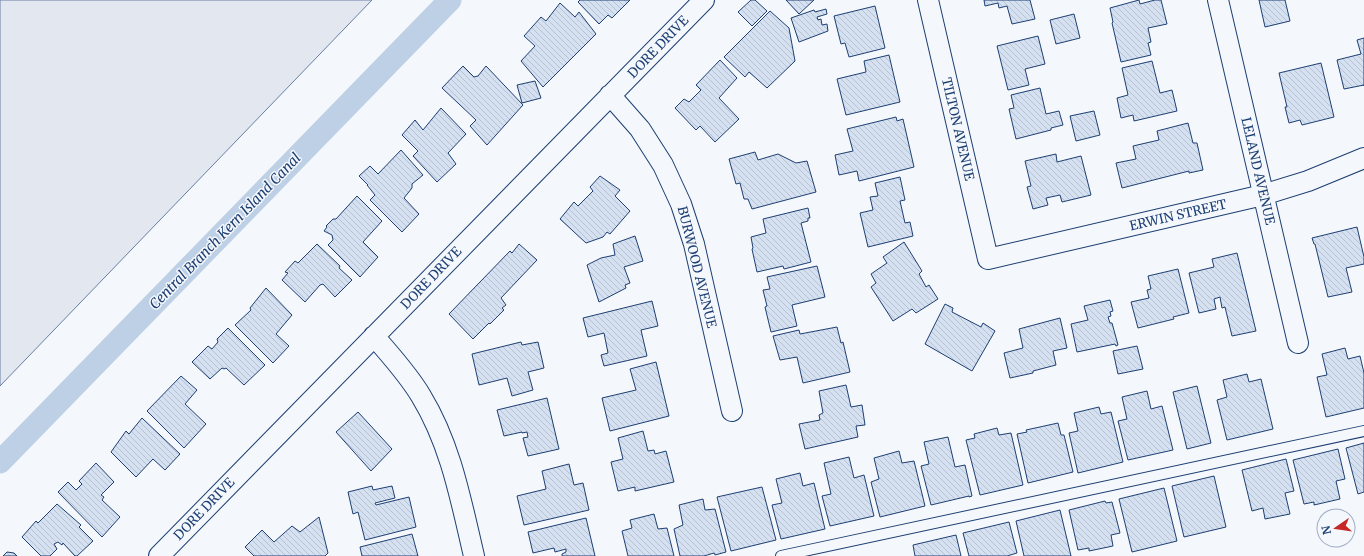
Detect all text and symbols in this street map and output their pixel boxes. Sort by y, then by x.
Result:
street label: DORE DRIVE [624,12,693,82]
street label: TILTON AVENUE [938,76,978,183]
street label: LELAND AVENUE [1237,115,1279,227]
water label: Central Branch Kern Island Canal [145,149,305,313]
street label: ERWIN STREET [1128,196,1228,234]
street label: BURWOOD AVENUE [674,204,721,330]
street label: DORE DRIVE [397,243,466,313]
street label: DORE DRIVE [170,474,239,544]
north arrow [1316,508,1356,548]
text: N [1318,524,1334,536]

